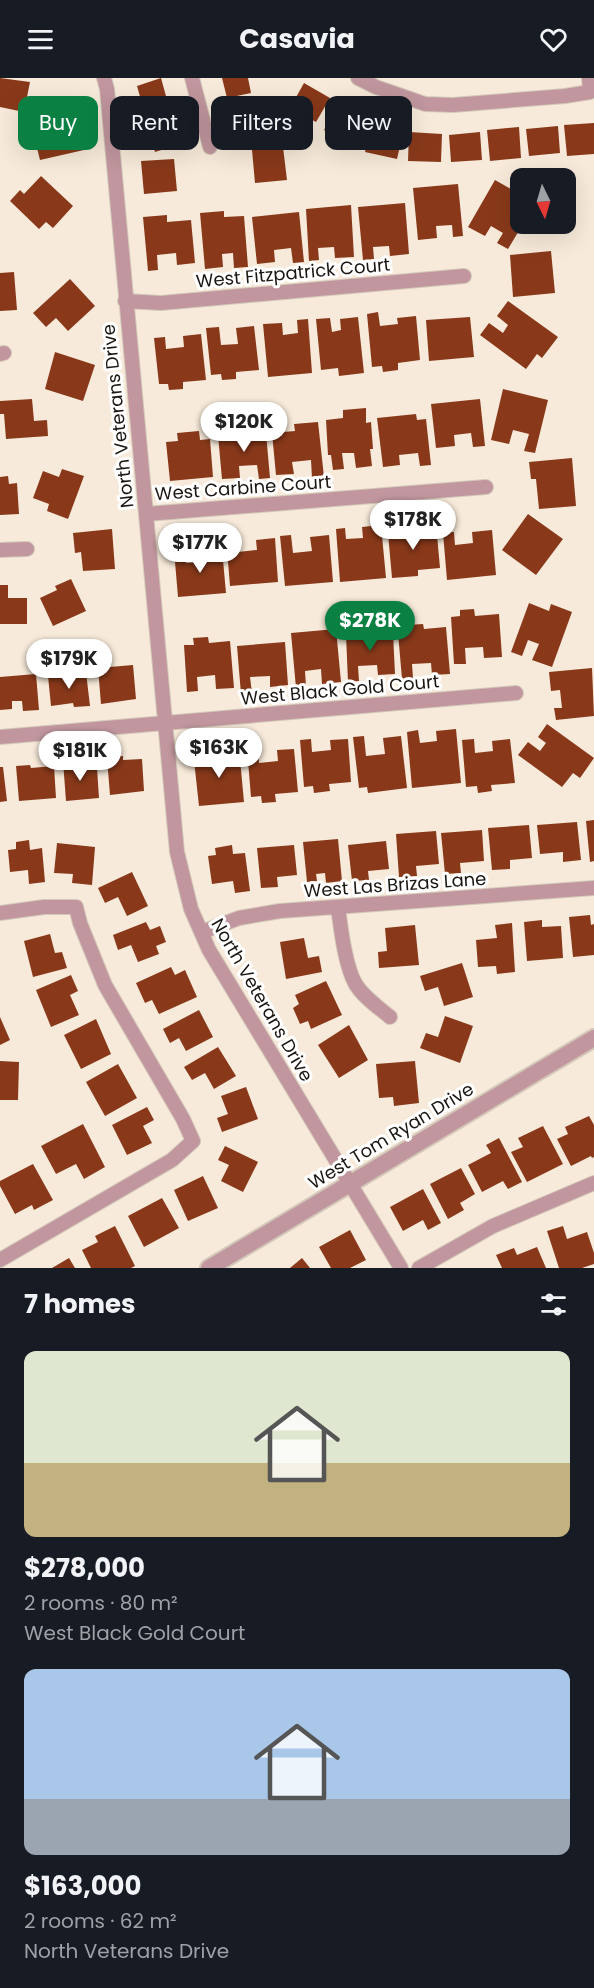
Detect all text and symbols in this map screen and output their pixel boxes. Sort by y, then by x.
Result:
text: Casavia [239,20,355,57]
icon: menu [24,23,57,56]
icon: heart [537,23,570,56]
chip: Buy [18,96,98,150]
chip: Rent [110,96,199,150]
chip: Filters [211,96,313,150]
chip: New [325,96,412,150]
north arrow [510,168,576,234]
map controls [510,168,576,234]
street label: West Fitzpatrick Court [195,252,391,293]
street label: North Veterans Drive [95,323,140,509]
pin: $120K [202,402,286,453]
text: $120K [214,407,274,435]
street label: West Carbine Court [154,469,332,506]
pin: $178K [371,500,455,551]
text: $178K [384,505,442,533]
pin: $177K [158,523,242,574]
text: $177K [172,528,228,556]
pin: $278K [328,601,412,652]
text: $278K [339,606,401,634]
pin: $179K [27,639,111,690]
text: $179K [40,644,98,672]
street label: West Black Gold Court [240,668,440,711]
pin: $163K [177,728,261,779]
pin: $181K [38,731,122,782]
text: $163K [189,733,249,761]
text: $181K [52,736,108,764]
street label: West Las Brizas Lane [303,866,487,903]
street label: North Veterans Drive [205,914,319,1086]
street label: West Tom Ryan Drive [303,1076,478,1195]
text: 7 homes [24,1286,136,1322]
icon: filters [537,1288,570,1321]
icon: home [243,1390,351,1498]
text: $278,000 [24,1550,145,1586]
text: 2 rooms · 80 m² [24,1589,178,1617]
text: West Black Gold Court [24,1619,245,1647]
icon: home [243,1708,351,1816]
text: $163,000 [24,1868,142,1904]
text: 2 rooms · 62 m² [24,1907,177,1935]
text: North Veterans Drive [24,1937,229,1965]

